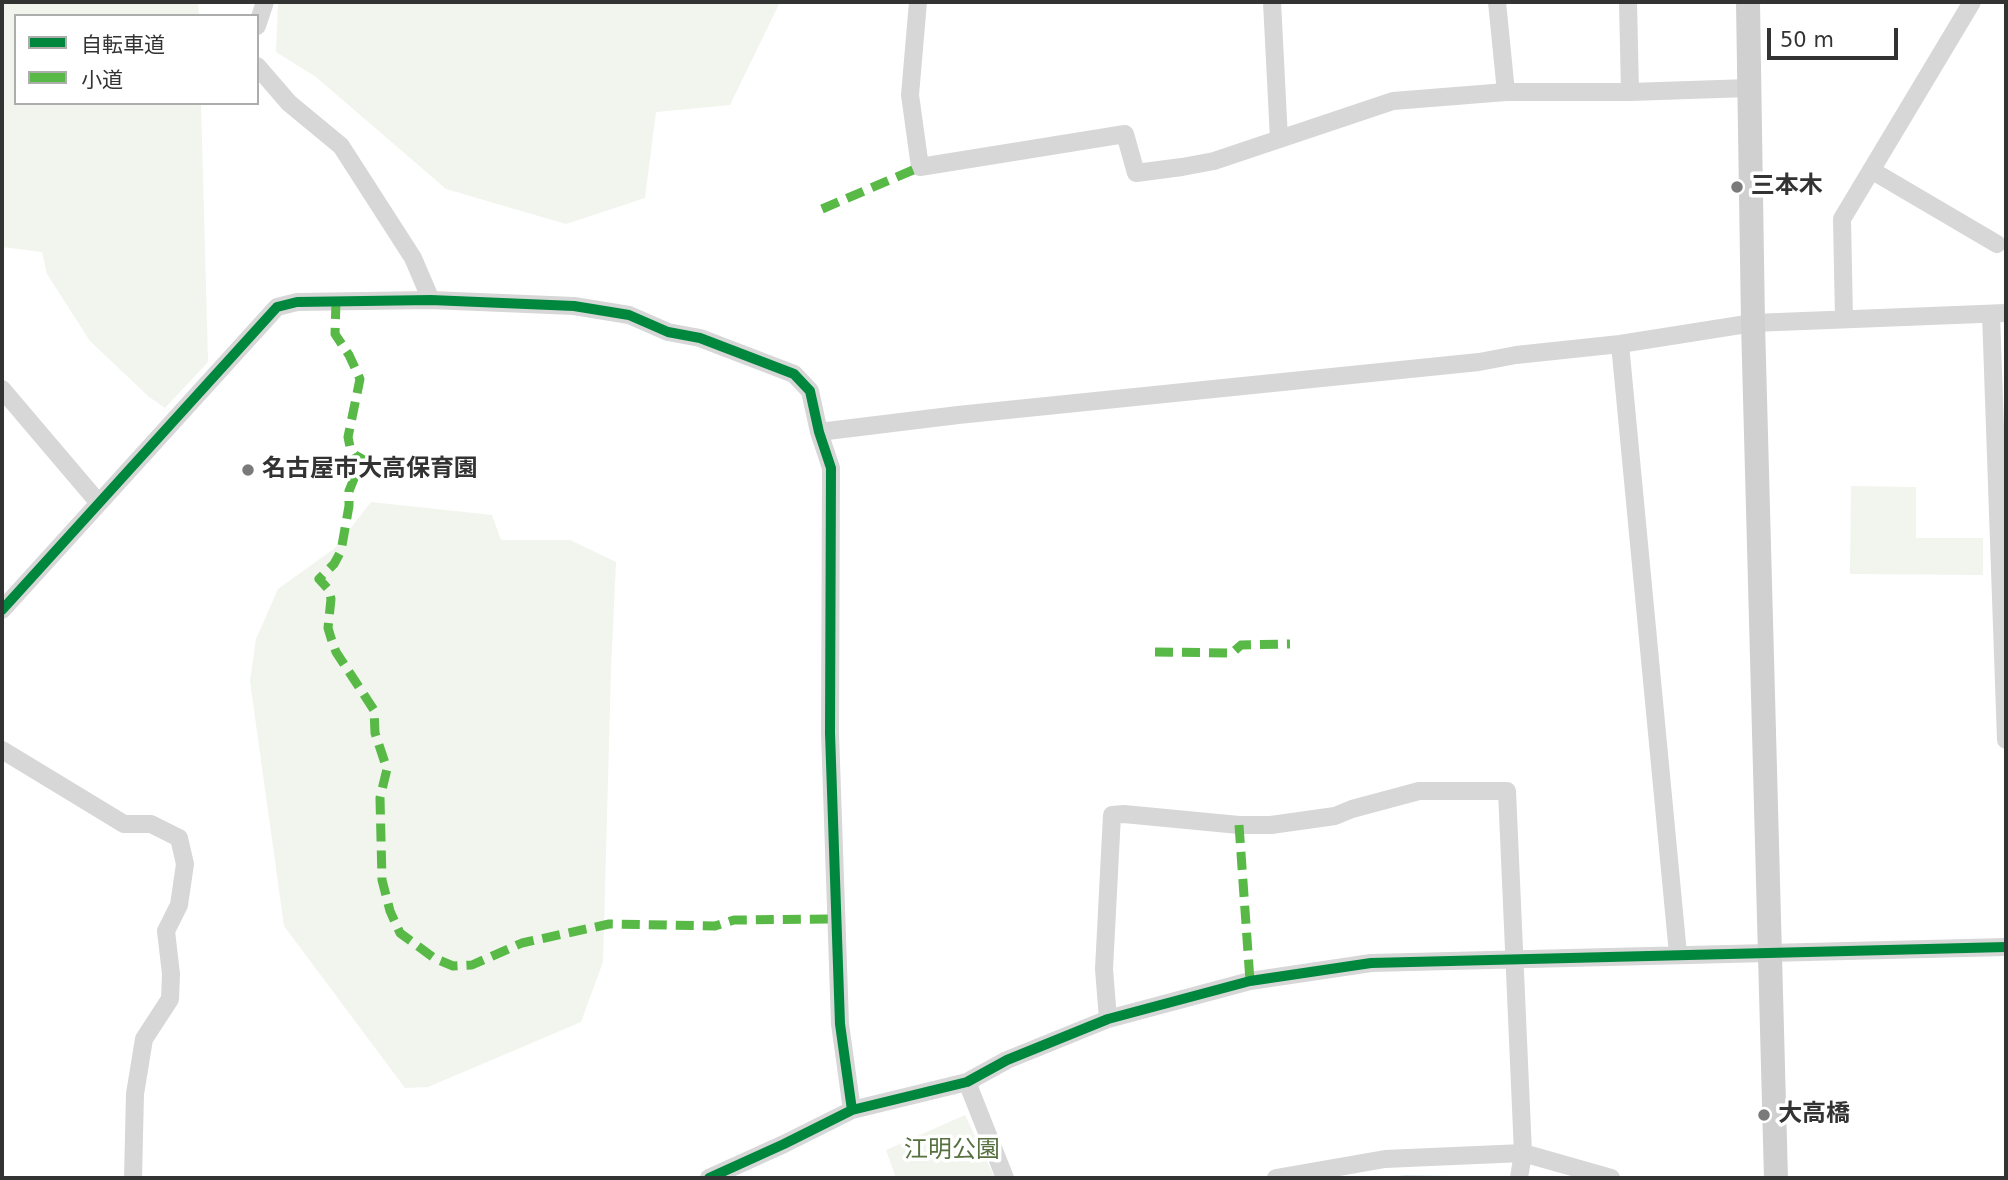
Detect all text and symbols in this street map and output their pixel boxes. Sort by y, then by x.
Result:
legend [14,14,259,105]
scale bar [1770,14,1901,58]
text: 50 m [1780,28,1834,52]
text: 自転車道 [81,33,165,57]
text: 小道 [81,68,123,92]
place label: 三本木 [1751,173,1823,201]
marker: 三本木 [1729,179,1745,195]
place label: 名古屋市大高保育園 [262,456,478,484]
marker: 名古屋市大高保育園 [240,462,256,478]
place label: 大高橋 [1778,1101,1850,1129]
marker: 大高橋 [1756,1107,1772,1123]
park label: 江明公園 [904,1137,1000,1165]

